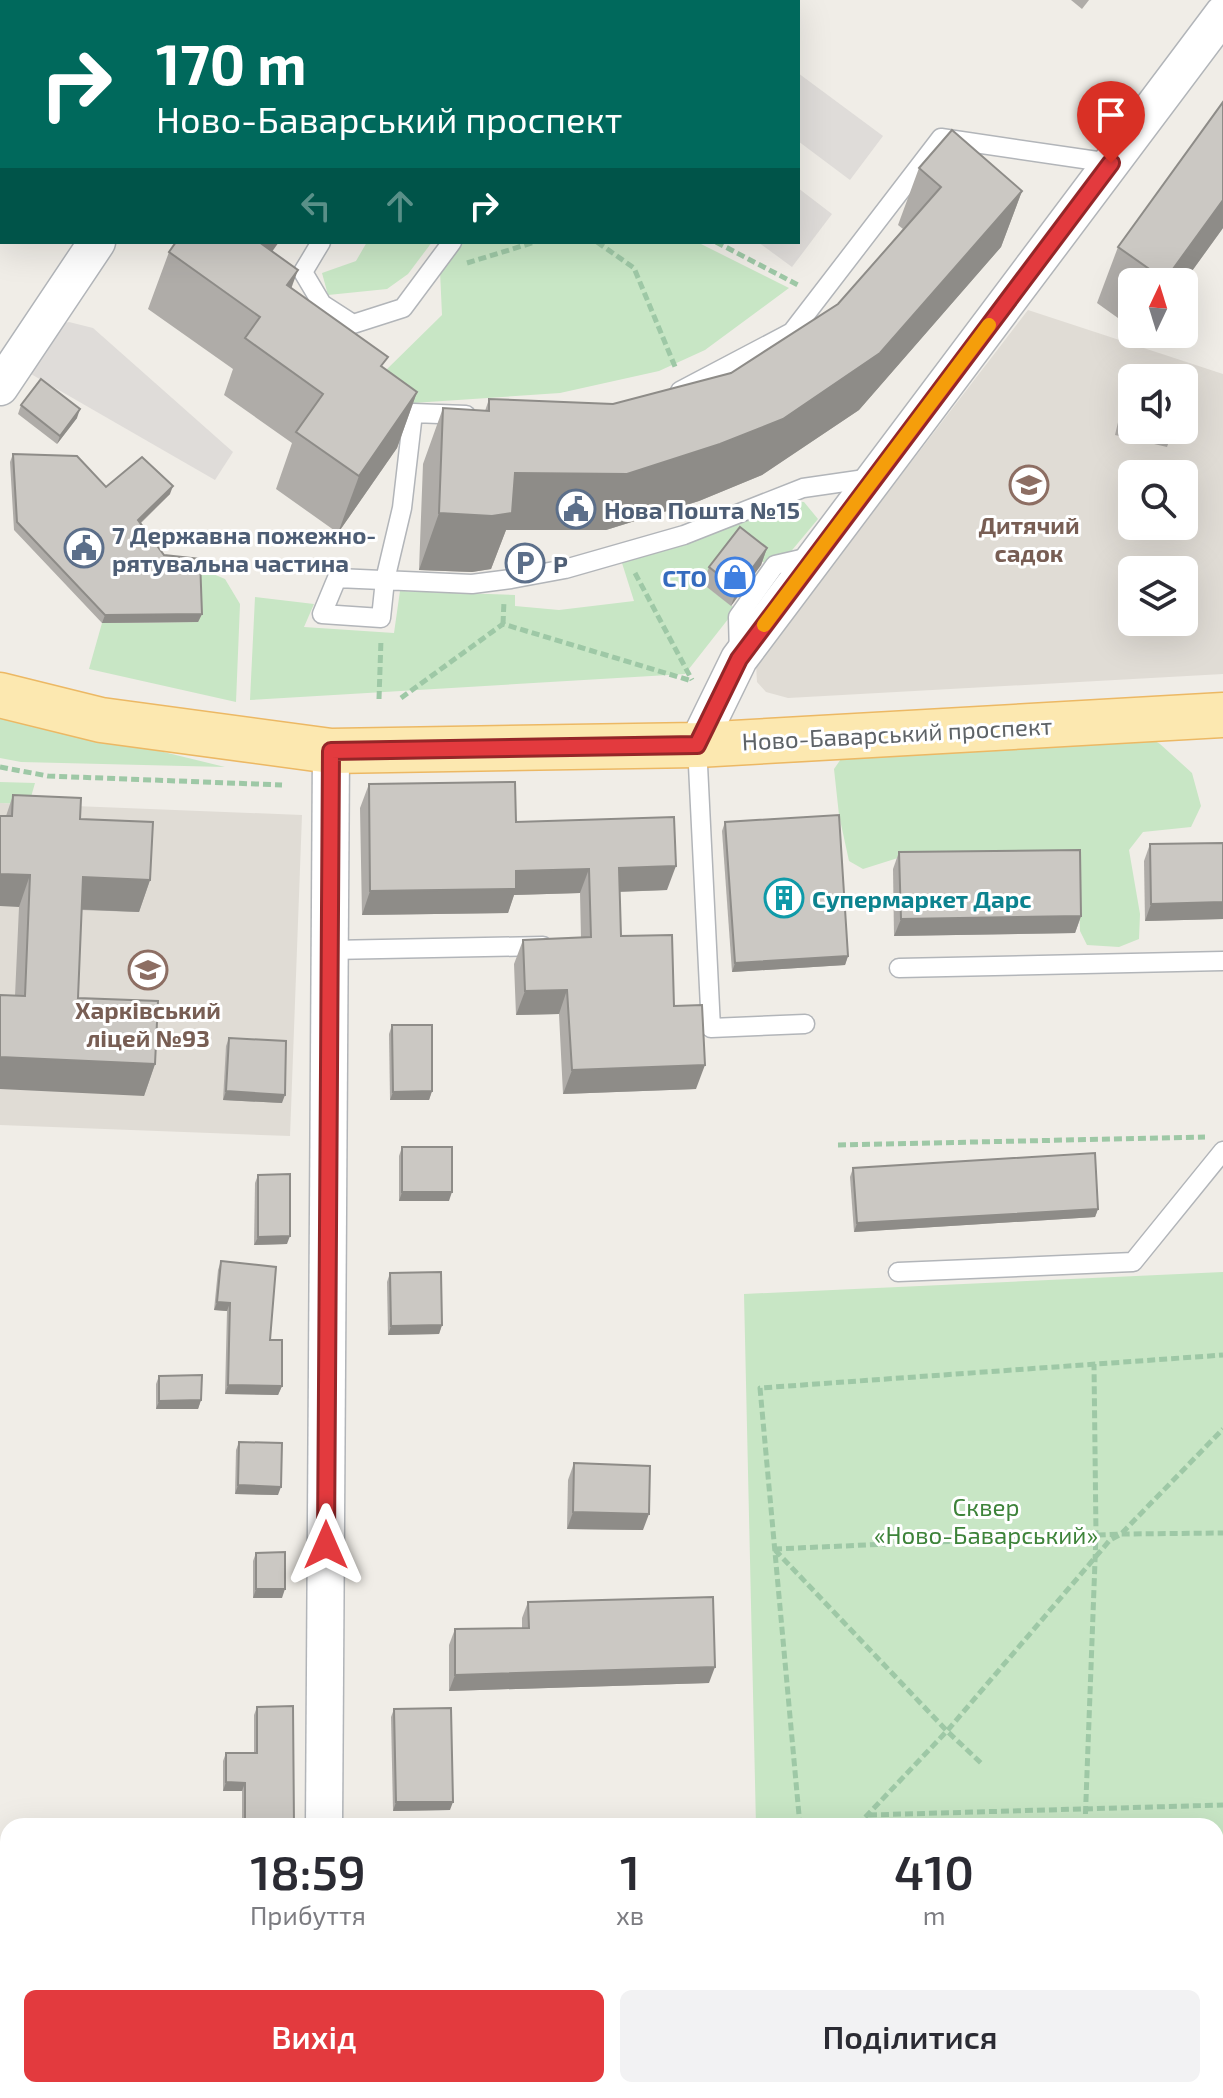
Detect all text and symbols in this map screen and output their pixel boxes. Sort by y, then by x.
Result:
text: 170 m [156,29,307,96]
icon: right [24,32,128,136]
pin [1077,81,1145,163]
icon: arrive [1089,93,1133,137]
text: Ново-Баварський проспект [156,97,622,140]
icon: left [294,184,338,228]
icon: ahead [378,184,422,228]
icon: right [462,184,506,228]
north arrow [1118,268,1198,348]
map controls [1118,268,1198,636]
button: sound [1118,364,1198,444]
button: search [1118,460,1198,540]
school or university icon: Дитячий садок [1008,464,1050,506]
public building icon: Нова Пошта №15 [555,488,597,530]
place label: Нова Пошта №15 [604,495,800,524]
place label: Дитячий садок [978,510,1080,567]
place label: 7 Державна пожежно- рятувальна частина [112,520,376,577]
public building icon: 7 Державна пожежно- рятувальна частина [63,527,105,569]
parking icon: Р [504,542,546,584]
place label: Р [553,549,568,578]
shop icon: СТО [714,556,756,598]
button: layers [1118,556,1198,636]
place label: СТО [662,563,707,592]
street label: Ново-Баварський проспект [741,710,1053,756]
building icon: Супермаркет Дарс [763,877,805,919]
place label: Супермаркет Дарс [812,884,1032,913]
school or university icon: Харківський ліцей №93 [127,949,169,991]
place label: Харківський ліцей №93 [75,995,221,1052]
park label: Сквер «Ново-Баварський» [874,1492,1098,1549]
position arrow [284,1503,368,1587]
text: 18:59 [250,1842,366,1900]
text: 1 [620,1842,640,1900]
text: 410 [894,1842,974,1900]
text: Прибуття [250,1899,366,1930]
text: хв [616,1899,644,1930]
text: m [923,1899,945,1930]
button: Вихід [24,1990,604,2082]
button: Поділитися [620,1990,1200,2082]

